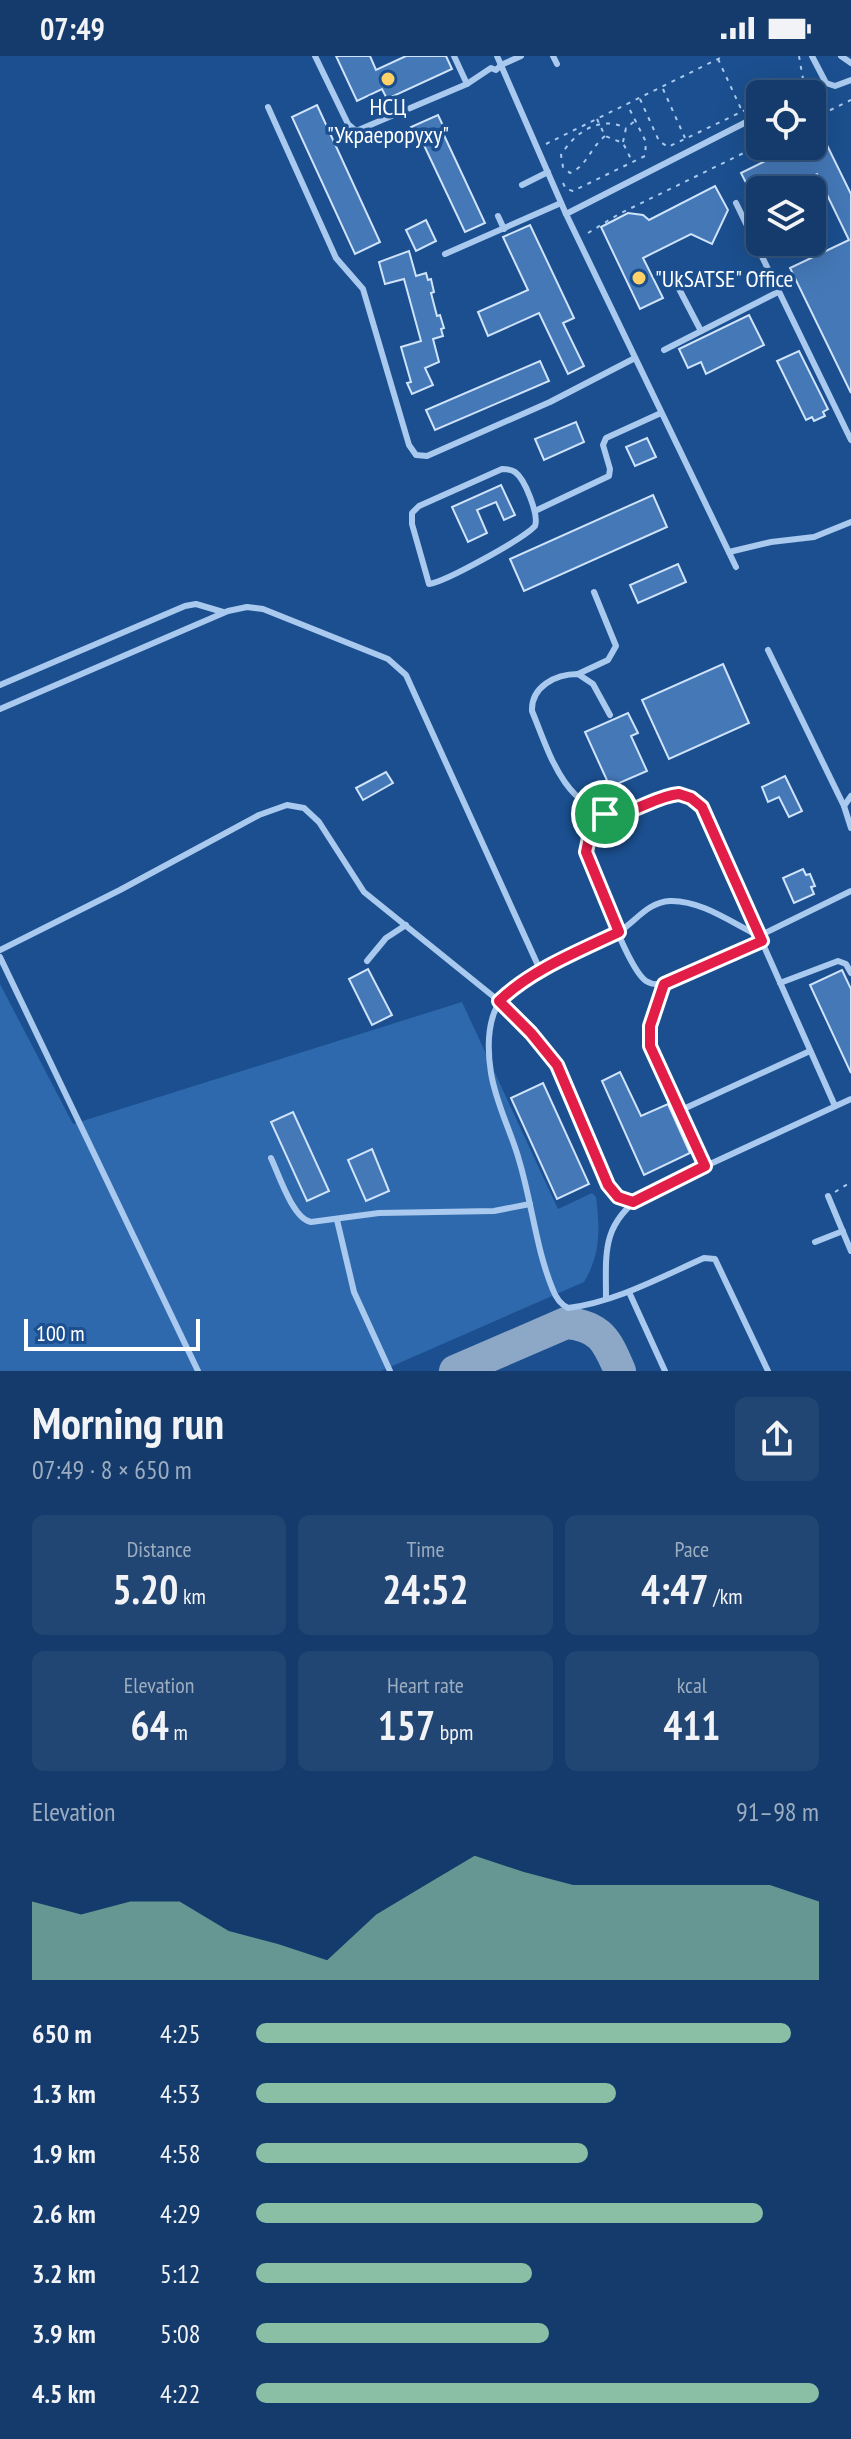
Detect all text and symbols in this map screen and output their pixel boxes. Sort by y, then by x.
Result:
text: 07:49 [40,9,105,48]
marker: НСЦ "Украероруху" [379,70,397,88]
map controls [746,80,826,256]
button: locate [746,80,826,160]
place label: НСЦ "Украероруху" [327,91,449,150]
button: layers [746,176,826,256]
place label: "UkSATSE" Office [655,263,794,294]
marker: "UkSATSE" Office [630,269,648,287]
pin [571,780,639,848]
icon: arrive [583,792,627,836]
scale bar [24,1315,200,1351]
text: 100 m [36,1319,85,1347]
text: Morning run [32,1394,224,1451]
button: share [735,1397,819,1481]
text: 07:49 · 8 × 650 m [32,1453,192,1486]
text: Distance [127,1535,192,1563]
text: Time [406,1535,445,1563]
text: Pace [674,1535,709,1563]
text: 5.20 [112,1563,178,1615]
text: 24:52 [382,1563,469,1615]
text: 4:47 [641,1563,709,1615]
text: km [178,1582,206,1610]
text: /km [709,1582,743,1610]
text: Elevation [124,1671,194,1699]
text: Heart rate [387,1671,464,1699]
text: kcal [677,1671,707,1699]
text: 64 [131,1699,169,1751]
text: 157 [378,1699,435,1751]
text: 411 [663,1699,721,1751]
text: m [169,1718,188,1746]
text: bpm [435,1718,473,1746]
text: Elevation [32,1795,115,1828]
text: 91–98 m [736,1795,819,1828]
text: 650 m [32,2017,92,2050]
text: 4:25 [160,2017,200,2050]
text: 1.3 km [32,2077,96,2110]
text: 4:53 [160,2077,200,2110]
text: 1.9 km [32,2137,96,2170]
text: 4:58 [160,2137,200,2170]
text: 2.6 km [32,2197,96,2230]
text: 4:29 [160,2197,200,2230]
text: 3.2 km [32,2257,96,2290]
text: 5:12 [160,2257,200,2290]
text: 3.9 km [32,2317,96,2350]
text: 5:08 [160,2317,200,2350]
text: 4.5 km [32,2377,96,2410]
text: 4:22 [160,2377,200,2410]

